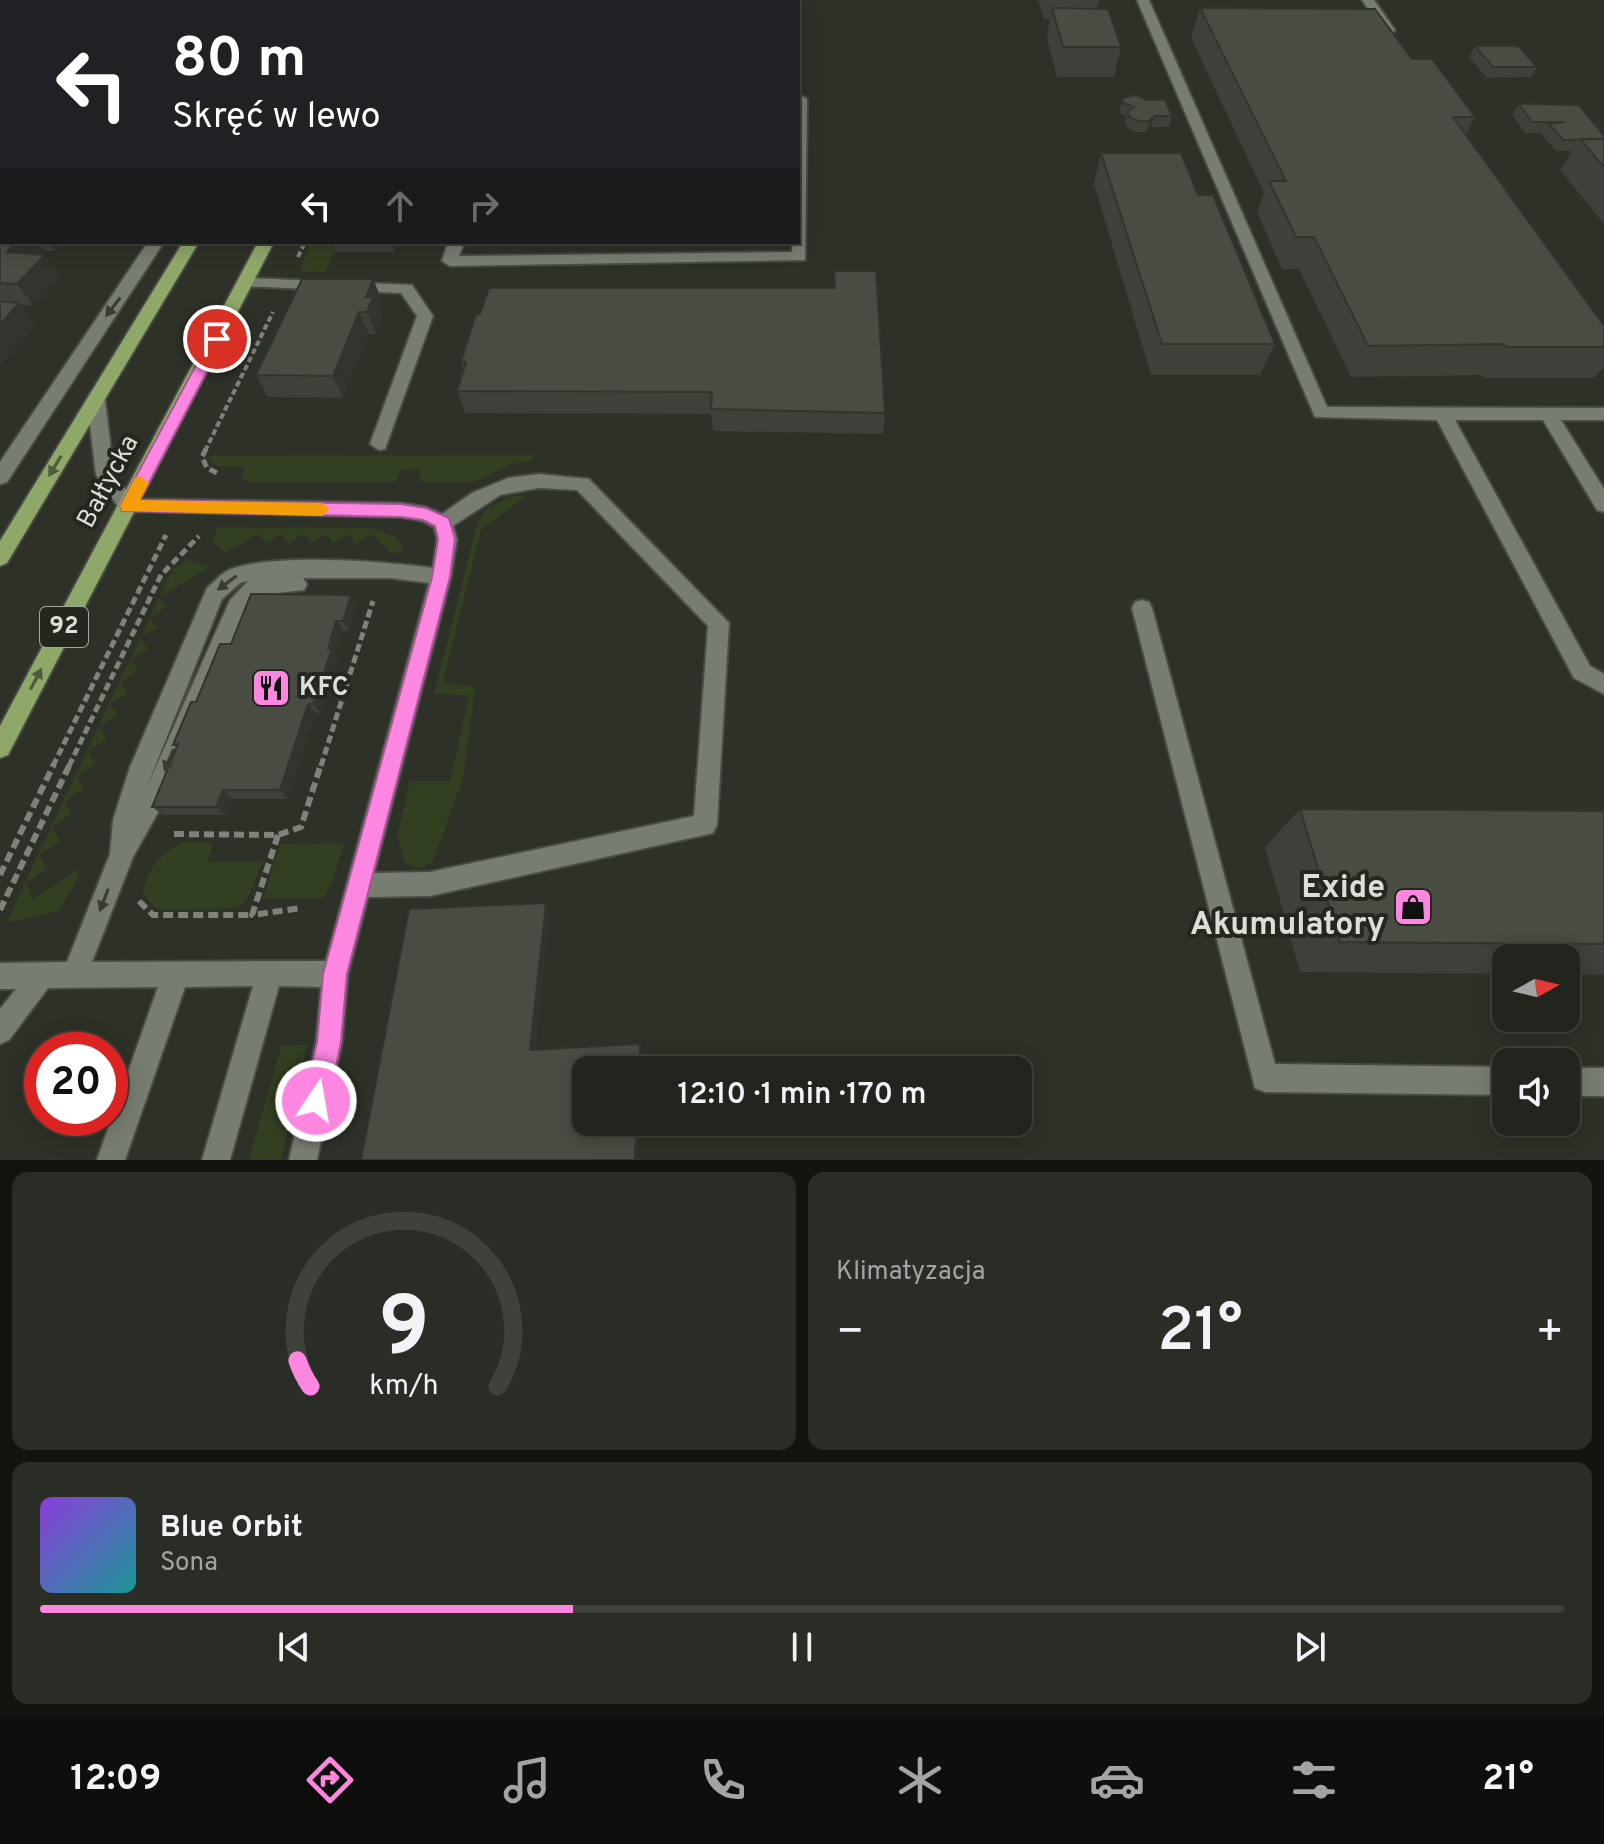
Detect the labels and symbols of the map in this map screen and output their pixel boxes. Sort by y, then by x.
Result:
one-way arrow [105,296,121,318]
pin [183,305,251,373]
street label: Bałtycka [71,430,147,534]
one-way arrow [48,456,63,477]
one-way arrow [216,575,238,591]
road number: 92 [40,607,88,647]
one-way arrow [30,667,43,690]
restaurant icon: KFC [250,667,292,709]
place label: KFC [299,672,348,705]
one-way arrow [163,748,176,772]
place label: Exide Akumulatory [1190,869,1385,946]
shop icon: Exide Akumulatory [1392,886,1434,928]
one-way arrow [97,888,110,912]
north arrow [1492,944,1580,1032]
speed limit sign: 20 [24,1032,128,1136]
position arrow [274,1059,358,1143]

